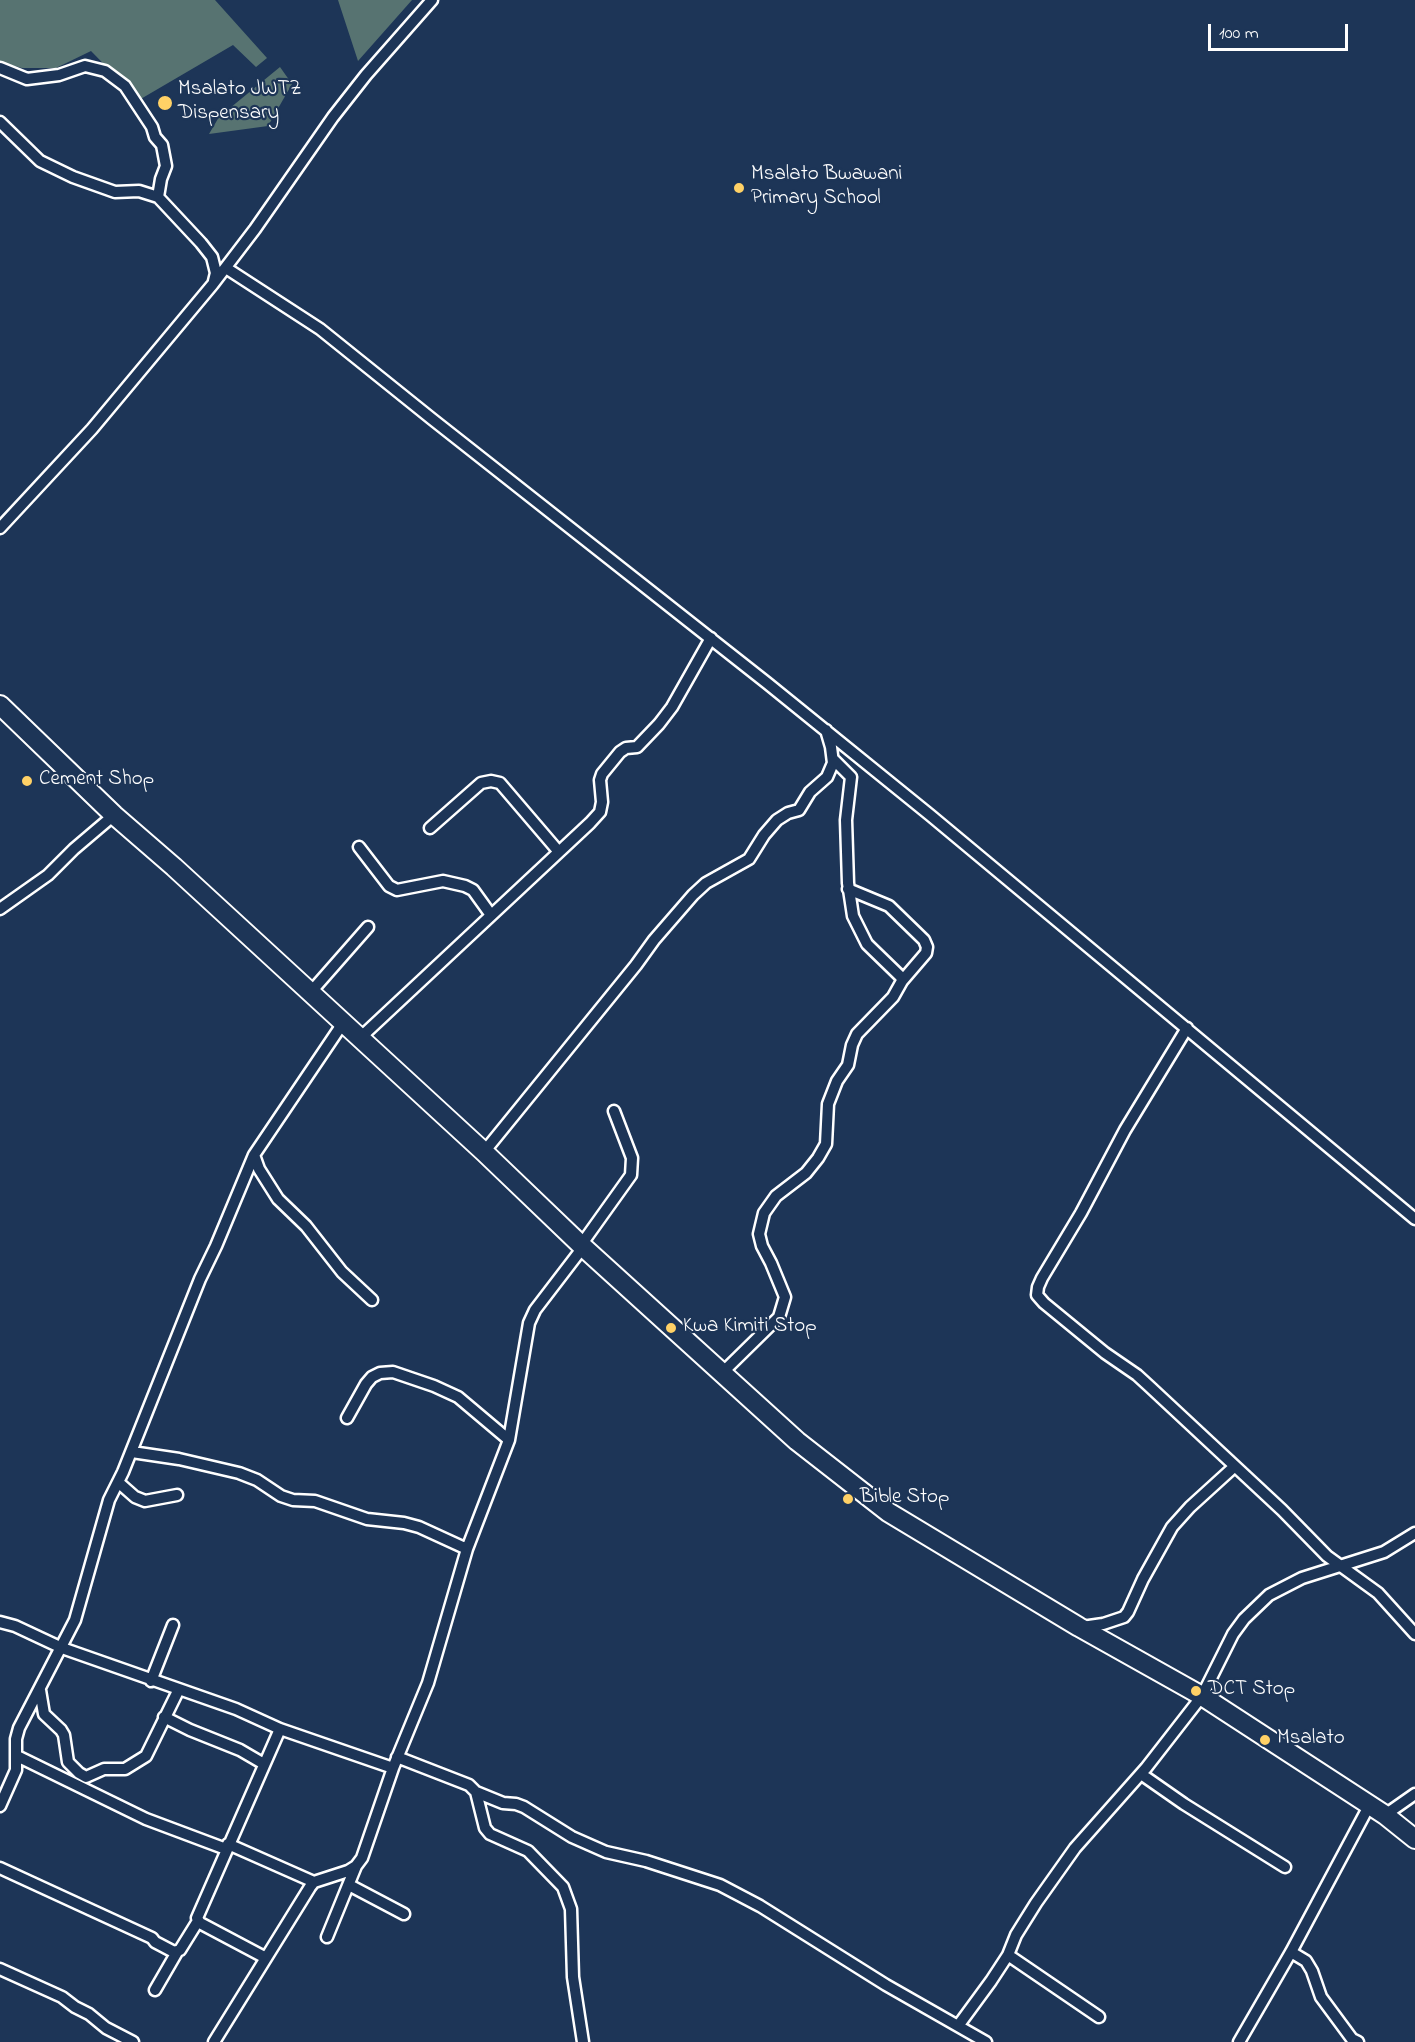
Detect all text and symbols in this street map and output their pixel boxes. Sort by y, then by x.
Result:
scale bar [1211,12,1350,50]
text: 100 m [1219,21,1259,47]
place label: Msalato JWTZ Dispensary [178,78,301,128]
marker: Msalato JWTZ Dispensary [156,94,174,112]
place label: Msalato Bwawani Primary School [751,163,902,213]
marker: Msalato Bwawani Primary School [732,181,746,195]
place label: Cement Shop [39,768,154,794]
marker: Cement Shop [20,774,34,788]
place label: Kwa Kimiti Stop [683,1315,817,1341]
marker: Kwa Kimiti Stop [664,1321,678,1335]
place label: Bible Stop [860,1486,949,1512]
marker: Bible Stop [841,1492,855,1506]
place label: DCT Stop [1208,1678,1295,1704]
marker: DCT Stop [1189,1684,1203,1698]
place label: Msalato [1277,1727,1345,1753]
marker: Msalato [1258,1733,1272,1747]

